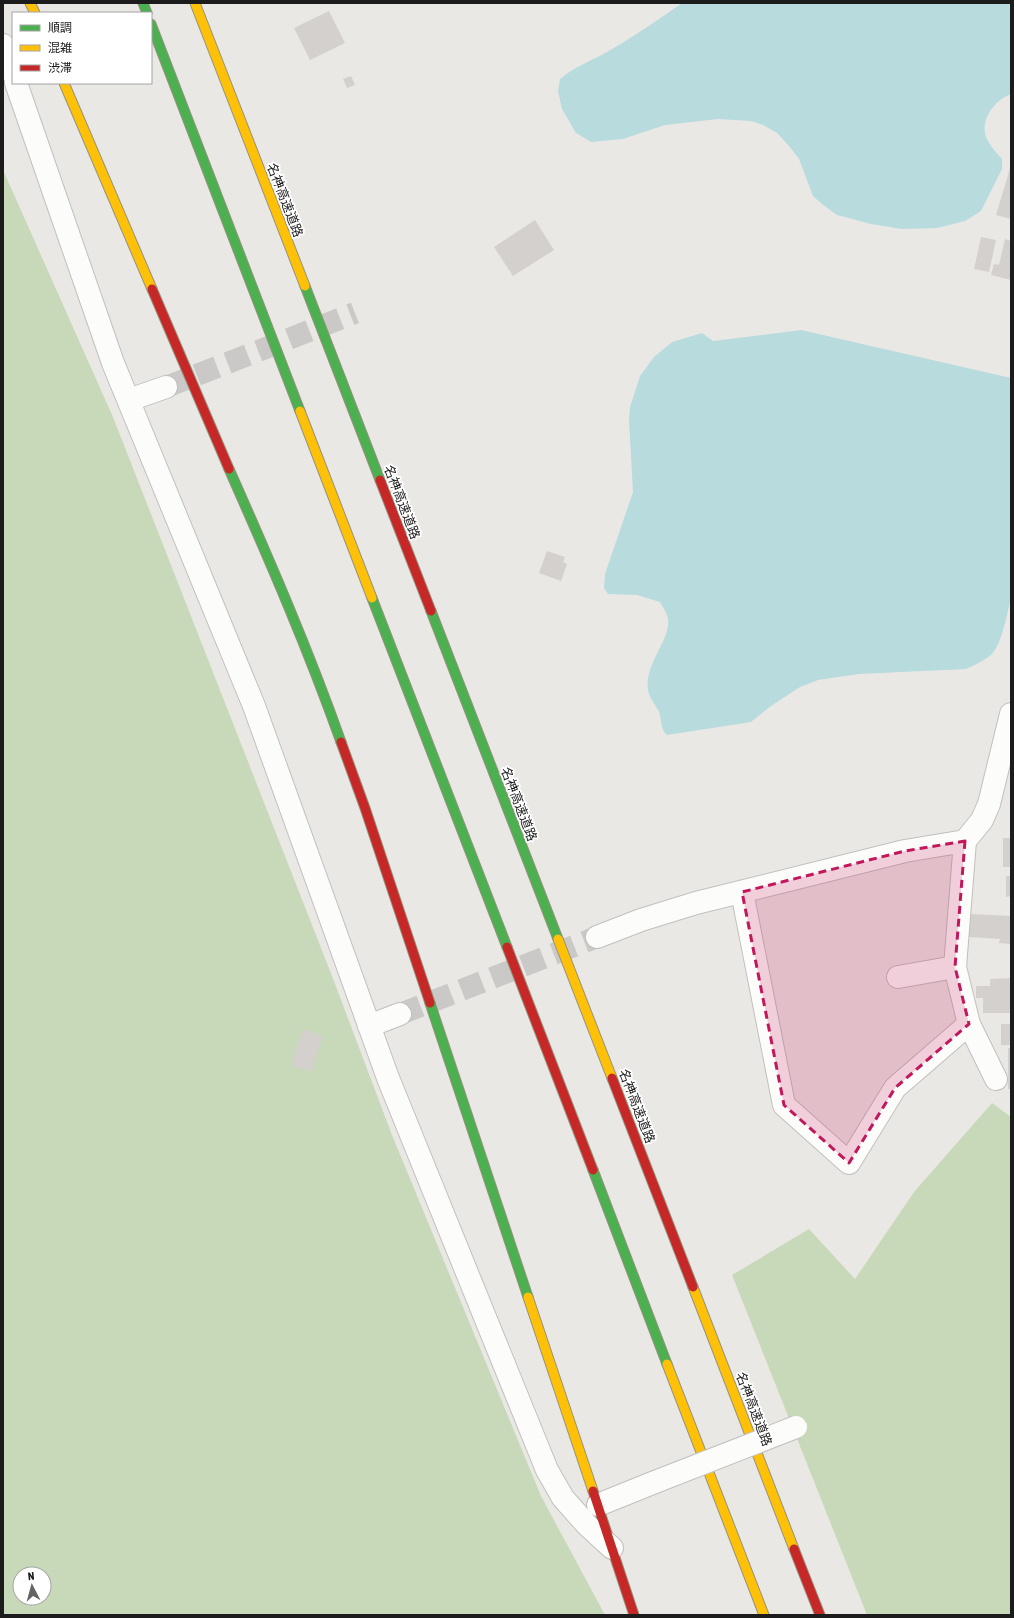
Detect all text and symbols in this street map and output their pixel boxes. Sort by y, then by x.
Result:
legend [12,12,152,84]
text: 順調 [48,21,72,35]
text: 混雑 [48,41,72,55]
text: 渋滞 [48,61,72,75]
street label: 名神高速道路 [264,161,306,239]
street label: 名神高速道路 [381,463,423,541]
street label: 名神高速道路 [498,765,540,843]
street label: 名神高速道路 [616,1067,658,1145]
street label: 名神高速道路 [733,1370,775,1448]
north arrow [12,1566,52,1606]
text: N [27,1570,35,1582]

